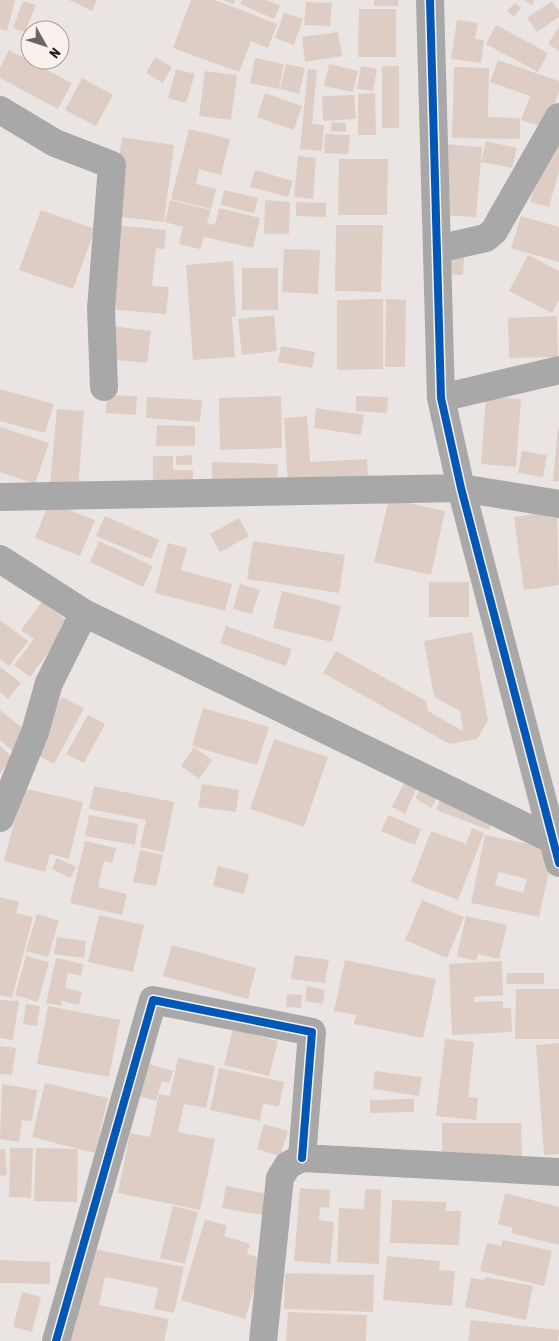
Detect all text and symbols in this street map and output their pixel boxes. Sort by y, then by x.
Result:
north arrow [20,20,70,70]
text: N [46,45,64,61]

